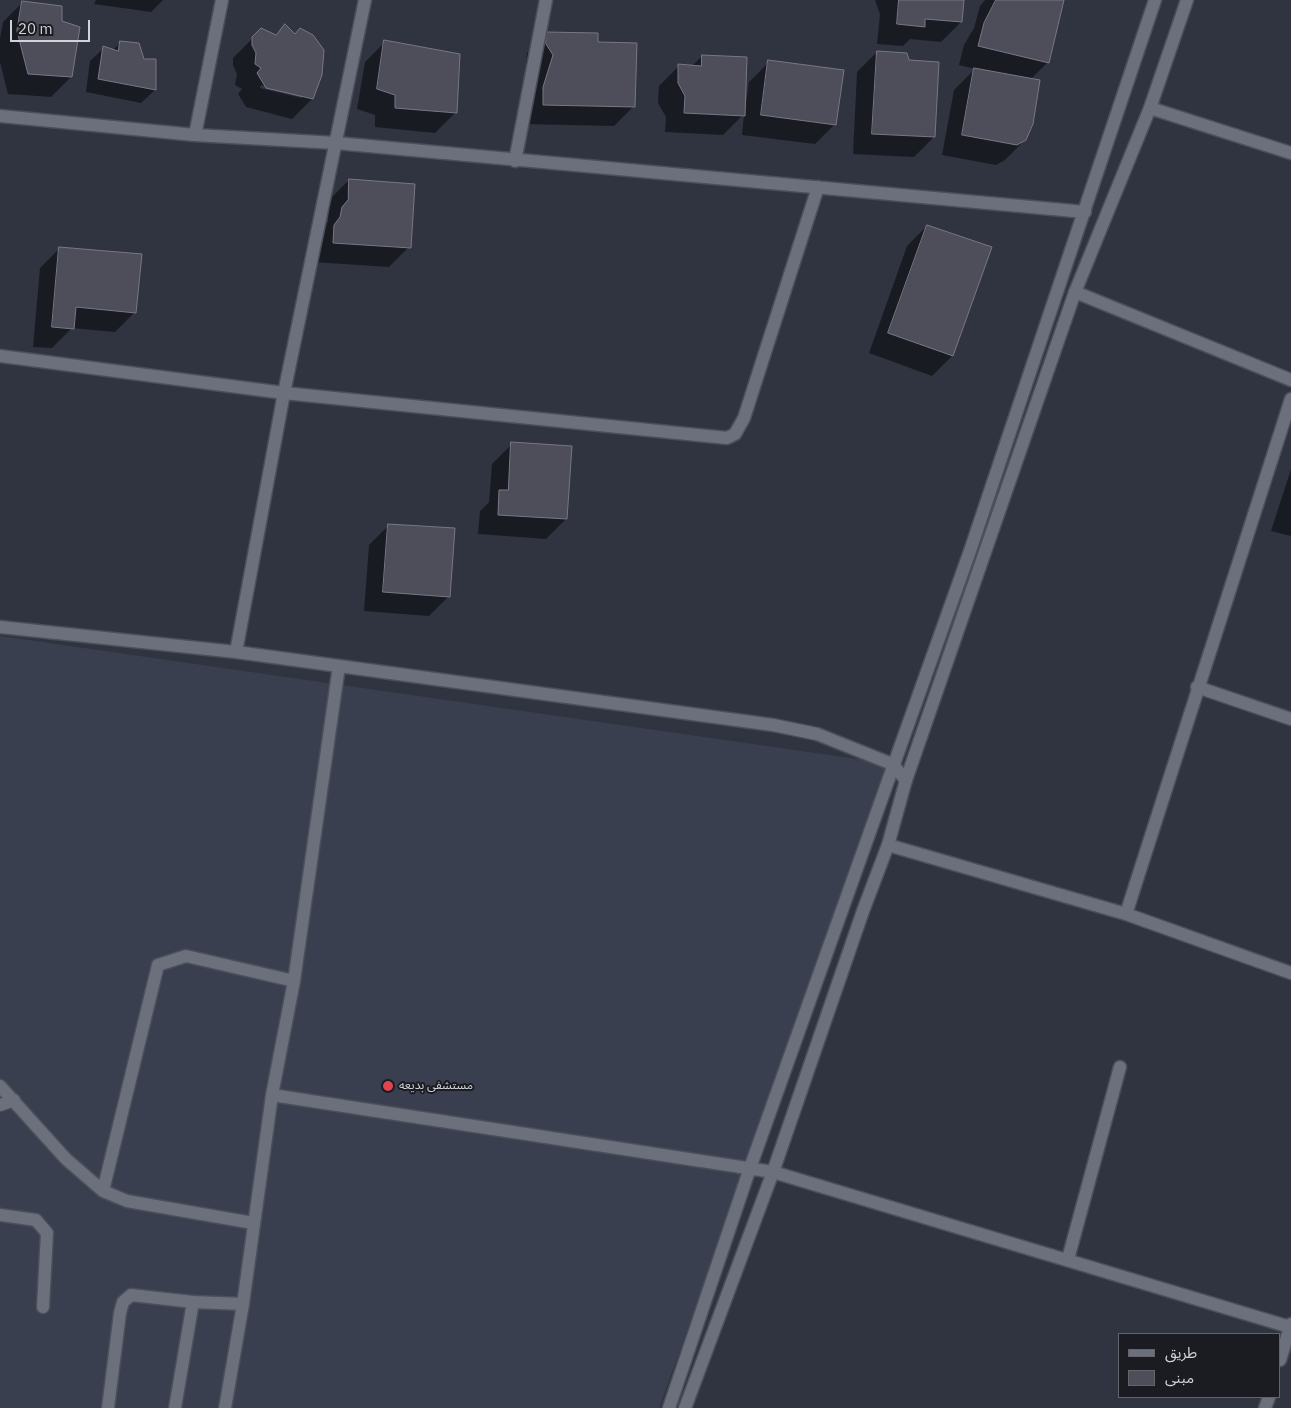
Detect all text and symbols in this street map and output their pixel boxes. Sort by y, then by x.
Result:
scale bar [12,10,92,42]
text: 20 m [18,19,53,38]
marker: مستشفى بديعه [381,1079,395,1093]
place label: مستشفى بديعه [399,1079,473,1093]
legend [1118,1333,1281,1398]
text: طريق [1165,1343,1197,1362]
text: مبنى [1165,1368,1194,1387]

